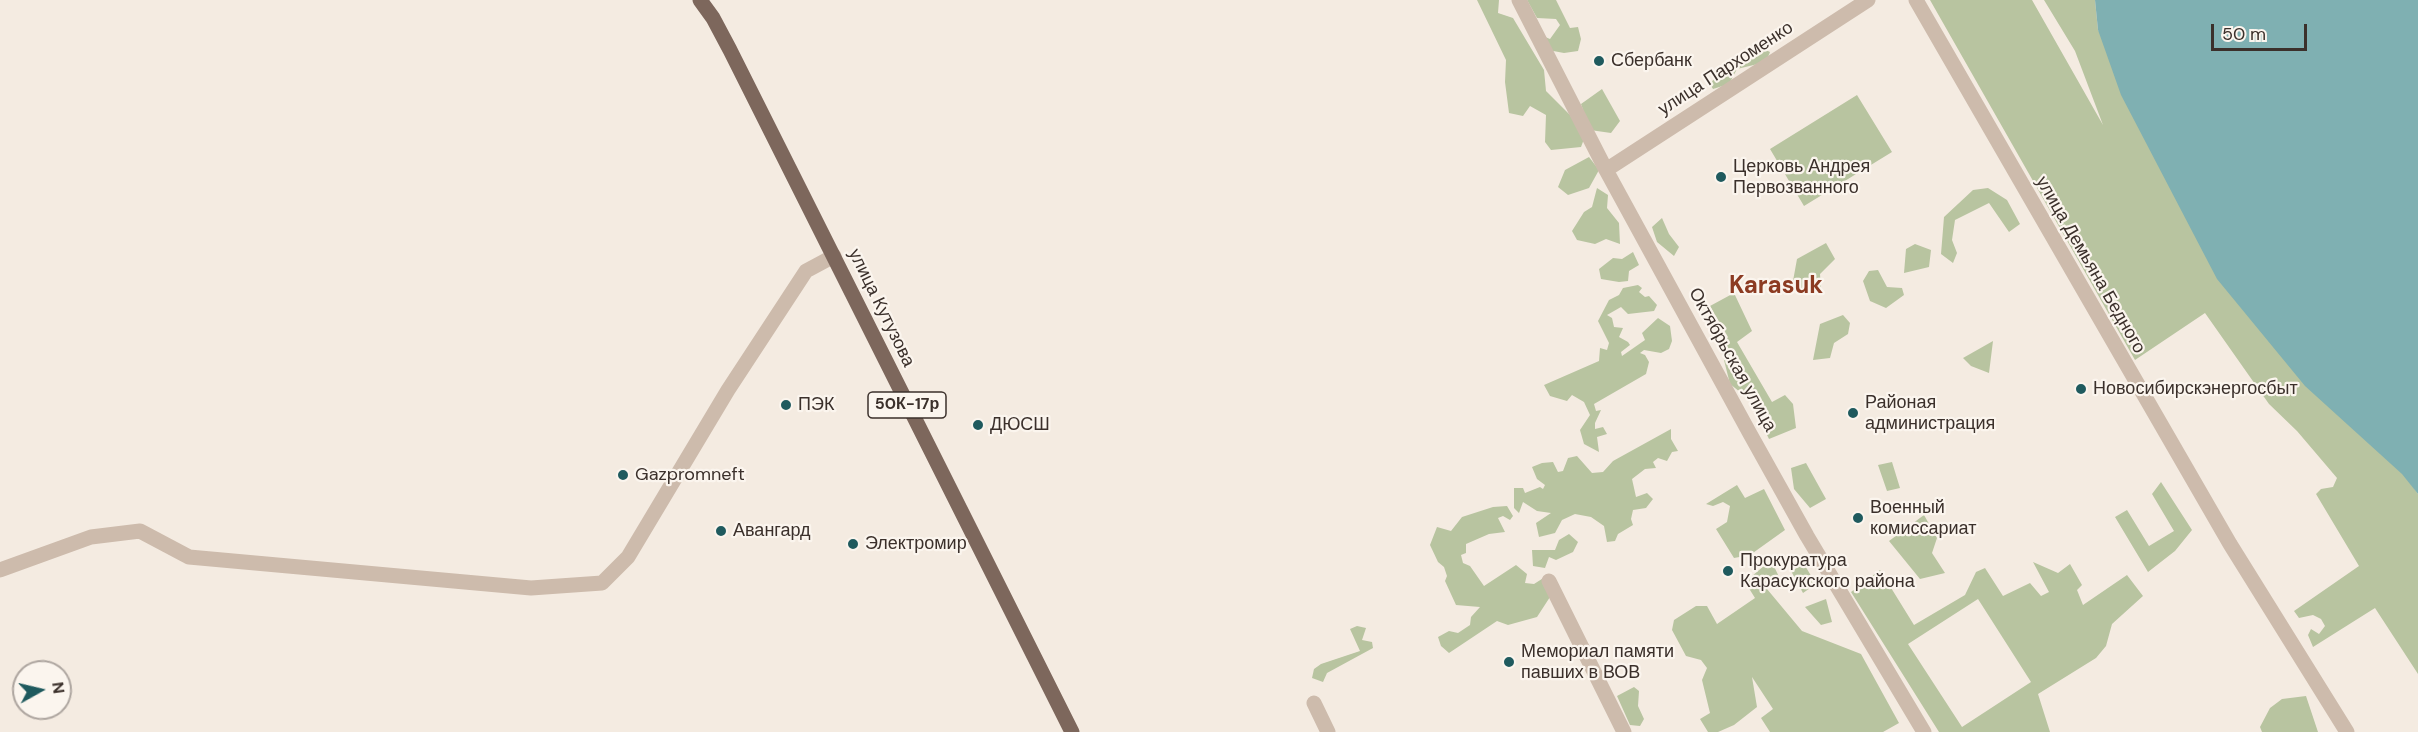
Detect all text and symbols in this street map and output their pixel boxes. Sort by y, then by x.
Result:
scale bar [2214,12,2310,50]
street label: улица Пархоменко [1655,17,1797,121]
text: 50 m [2222,22,2266,46]
place label: Сбербанк [1611,50,1692,72]
marker: Сбербанк [1592,54,1606,68]
place label: Церковь Андрея Первозванного [1733,156,1870,198]
marker: Церковь Андрея Первозванного [1714,170,1728,184]
street label: улица Демьяна Бедного [2030,173,2150,357]
street label: улица Кутузова [843,245,919,371]
district label: Karasuk [1729,273,1823,301]
street label: Октябрьская улица [1684,284,1780,436]
place label: Новосибирскэнергосбыт [2093,378,2298,400]
marker: Новосибирскэнергосбыт [2074,382,2088,396]
road number: 50К-17р [868,392,946,418]
place label: Районая администрация [1865,392,1995,434]
place label: ПЭК [798,394,834,416]
marker: ПЭК [779,398,793,412]
marker: Районая администрация [1846,406,1860,420]
place label: ДЮСШ [990,414,1050,436]
marker: ДЮСШ [971,418,985,432]
place label: Gazpromneft [635,464,745,486]
marker: Gazpromneft [616,468,630,482]
place label: Военный комиссариат [1870,497,1976,540]
marker: Военный комиссариат [1851,511,1865,525]
place label: Авангард [733,520,811,542]
marker: Авангард [714,524,728,538]
place label: Электромир [865,533,967,555]
marker: Электромир [846,537,860,551]
place label: Прокуратура Карасукского района [1740,550,1915,592]
marker: Прокуратура Карасукского района [1721,564,1735,578]
place label: Мемориал памяти павших в ВОВ [1521,641,1674,684]
marker: Мемориал памяти павших в ВОВ [1502,655,1516,669]
north arrow [12,660,72,720]
text: N [47,680,70,695]

